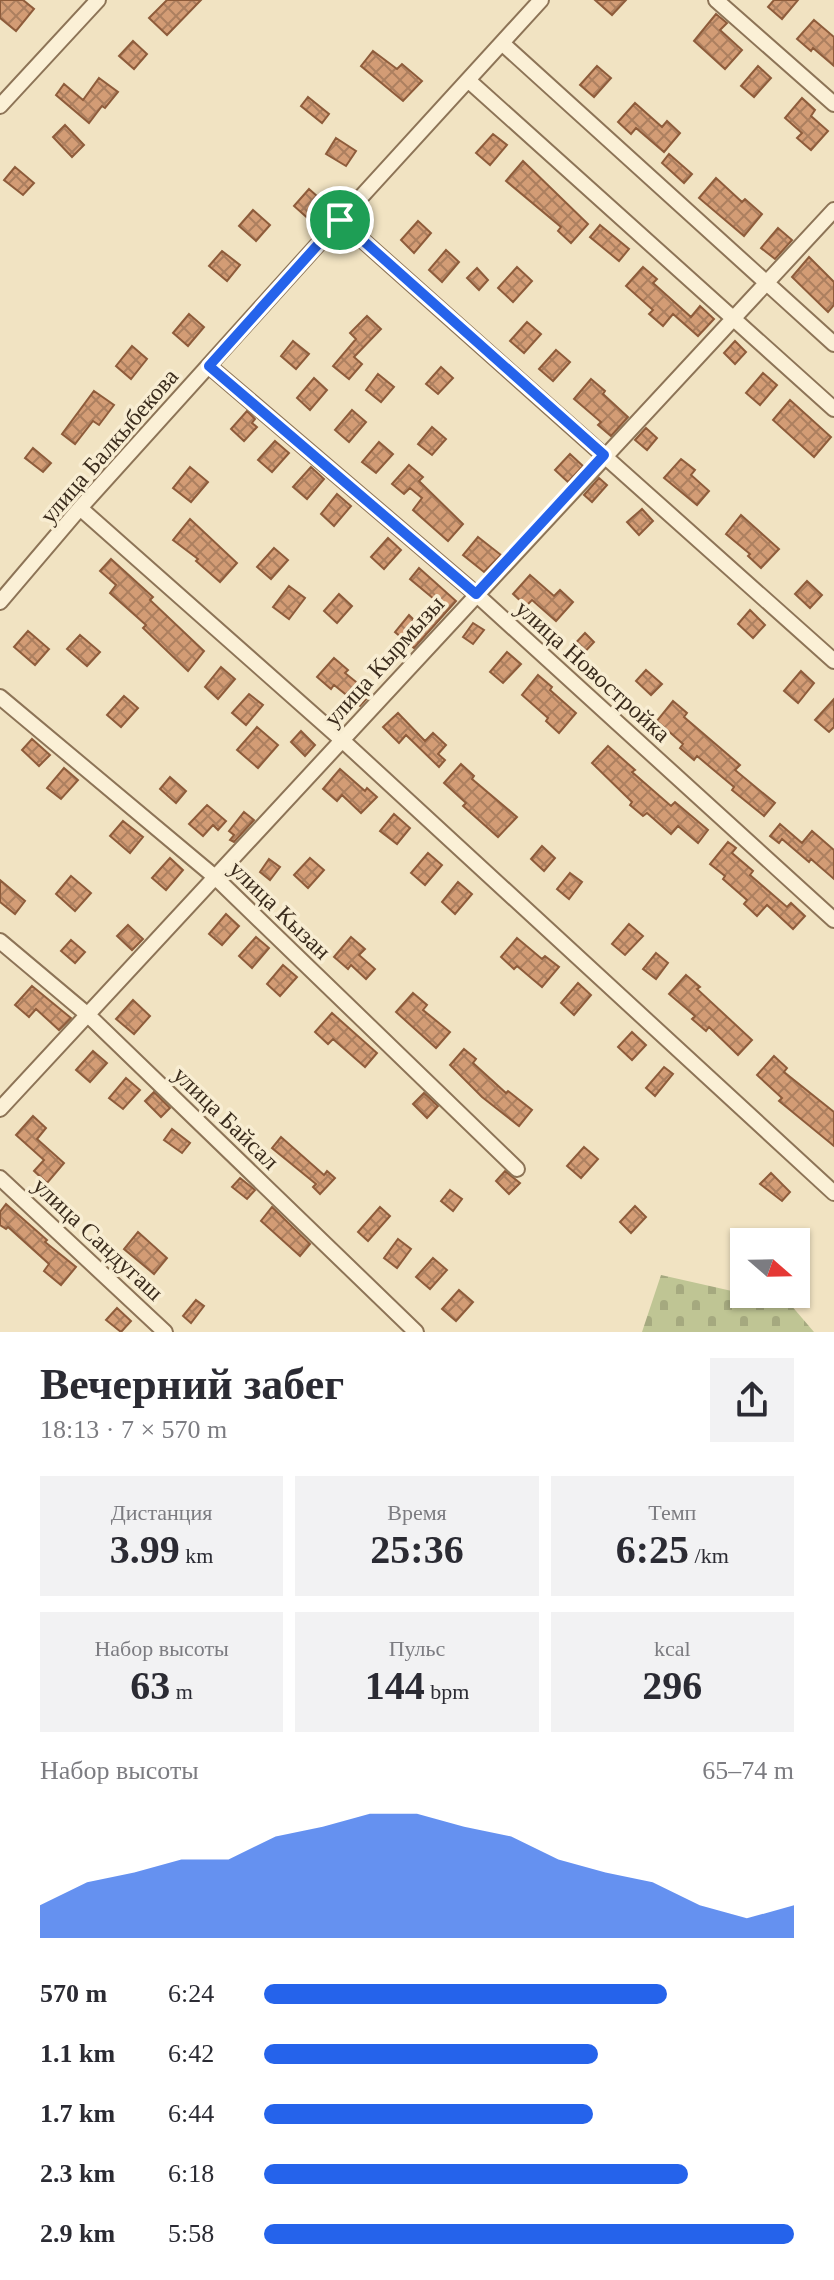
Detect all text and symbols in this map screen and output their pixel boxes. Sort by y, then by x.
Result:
pin [306,186,374,254]
icon: arrive [318,198,362,242]
street label: улица Балкыбекова [35,363,183,529]
street label: улица Кырмызы [319,591,449,731]
street label: улица Новостройка [511,595,676,747]
street label: улица Кызан [224,855,336,965]
street label: улица Байсал [168,1061,284,1175]
street label: улица Сандугаш [28,1172,169,1306]
north arrow [730,1228,810,1308]
map controls [730,1228,810,1308]
button: share [710,1358,794,1442]
text: Вечерний забег [40,1360,344,1409]
text: 18:13 · 7 × 570 m [40,1415,227,1444]
text: Дистанция [111,1500,212,1525]
text: Время [387,1500,447,1525]
text: Темп [648,1500,696,1525]
text: 3.99 [110,1527,180,1572]
text: 25:36 [370,1527,464,1572]
text: 6:25 [616,1527,689,1572]
text: km [180,1543,213,1568]
text: /km [689,1543,729,1568]
text: Набор высоты [94,1636,229,1661]
text: Пульс [389,1636,445,1661]
text: kcal [654,1636,691,1661]
text: 63 [130,1663,170,1708]
text: 144 [365,1663,425,1708]
text: 296 [642,1663,702,1708]
text: m [170,1679,193,1704]
text: bpm [425,1679,469,1704]
text: Набор высоты [40,1756,199,1785]
text: 65–74 m [702,1756,794,1785]
text: 570 m [40,1979,107,2008]
text: 6:24 [168,1979,214,2008]
text: 1.1 km [40,2039,115,2068]
text: 6:42 [168,2039,214,2068]
text: 1.7 km [40,2099,115,2128]
text: 6:44 [168,2099,214,2128]
text: 2.3 km [40,2159,115,2188]
text: 6:18 [168,2159,214,2188]
text: 2.9 km [40,2219,115,2248]
text: 5:58 [168,2219,214,2248]

